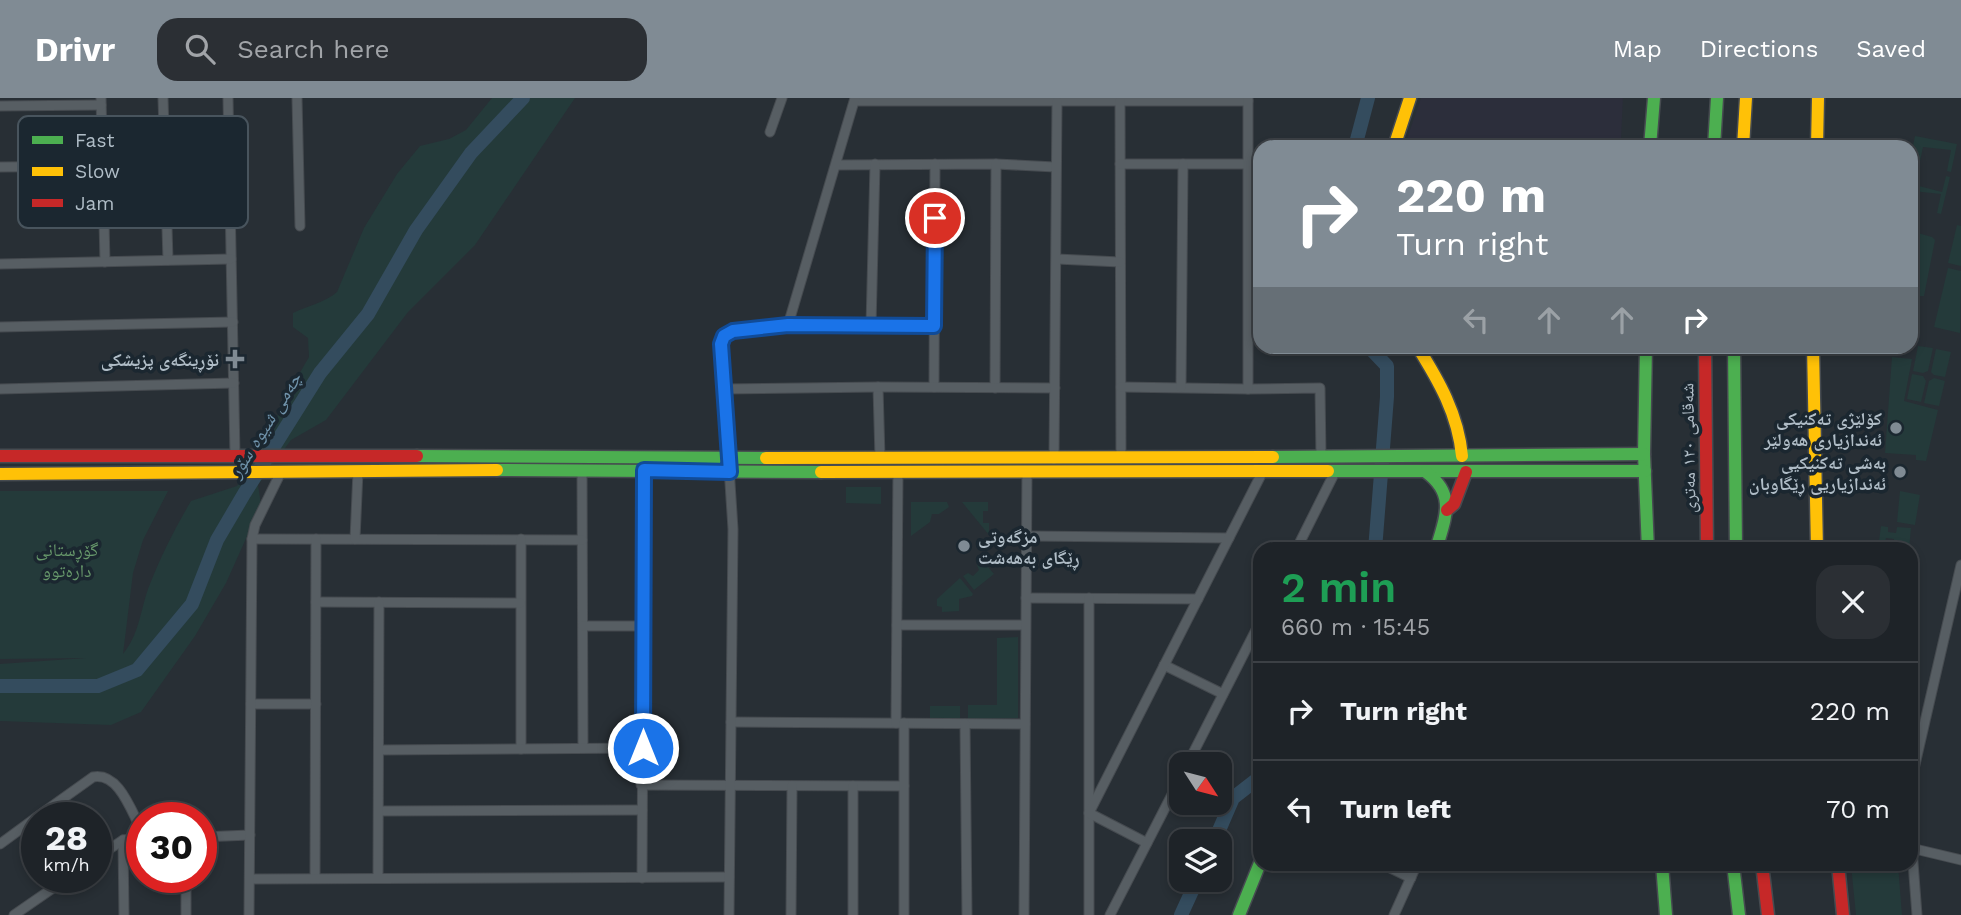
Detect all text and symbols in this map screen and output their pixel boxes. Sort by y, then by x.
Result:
search box [157,18,647,81]
text: Drivr [35,30,115,69]
icon: search [181,30,219,68]
text: Search here [237,34,390,64]
text: Map [1613,35,1662,63]
text: Directions [1700,35,1818,63]
text: Saved [1856,35,1926,63]
legend [18,116,248,228]
text: Fast [75,129,114,152]
text: Slow [75,160,120,183]
text: 220 m [1396,166,1546,224]
icon: right [1281,168,1372,259]
pin [905,188,965,248]
text: Jam [75,192,114,215]
icon: arrive [916,199,954,237]
text: Turn right [1396,225,1548,263]
icon: left [1457,301,1495,339]
icon: ahead [1530,301,1568,339]
icon: ahead [1603,301,1641,339]
icon: right [1676,301,1714,339]
place label: نۆڕینگەی پزیشکی [101,349,219,373]
marker: نۆڕینگەی پزیشکی [225,349,245,369]
water label: چەمی شیوە سۆر [222,367,307,484]
street label: شەقامی ١٢٠ مەتری [1676,383,1701,513]
place label: کۆلێژی تەکنیکی ئەندازیاری هەولێر [1763,408,1882,451]
marker: کۆلێژی تەکنیکی ئەندازیاری هەولێر [1888,420,1904,436]
place label: بەشی تەکنیکیی ئەندازیاریی ڕێگاوبان [1749,452,1886,497]
marker: بەشی تەکنیکیی ئەندازیاریی ڕێگاوبان [1892,464,1908,480]
place label: مزگەوتی ڕێگای بەھەشت [978,526,1080,571]
marker: مزگەوتی ڕێگای بەھەشت [956,538,972,554]
park label: گۆڕستانی دارەتوو [35,539,99,581]
text: 2 min [1281,563,1396,612]
button: close [1816,565,1890,639]
text: 660 m · 15:45 [1281,614,1430,641]
icon: right [1281,692,1319,730]
text: Turn right [1340,696,1467,726]
text: 220 m [1810,696,1890,726]
position arrow [606,711,680,785]
north arrow [1169,752,1232,816]
map controls [1169,752,1232,892]
icon: left [1281,790,1319,828]
text: Turn left [1340,794,1451,824]
text: 70 m [1826,794,1890,824]
speed limit sign: 30 [126,802,217,893]
text: 28 [45,817,88,859]
button: layers [1169,829,1232,892]
text: km/h [43,854,90,875]

